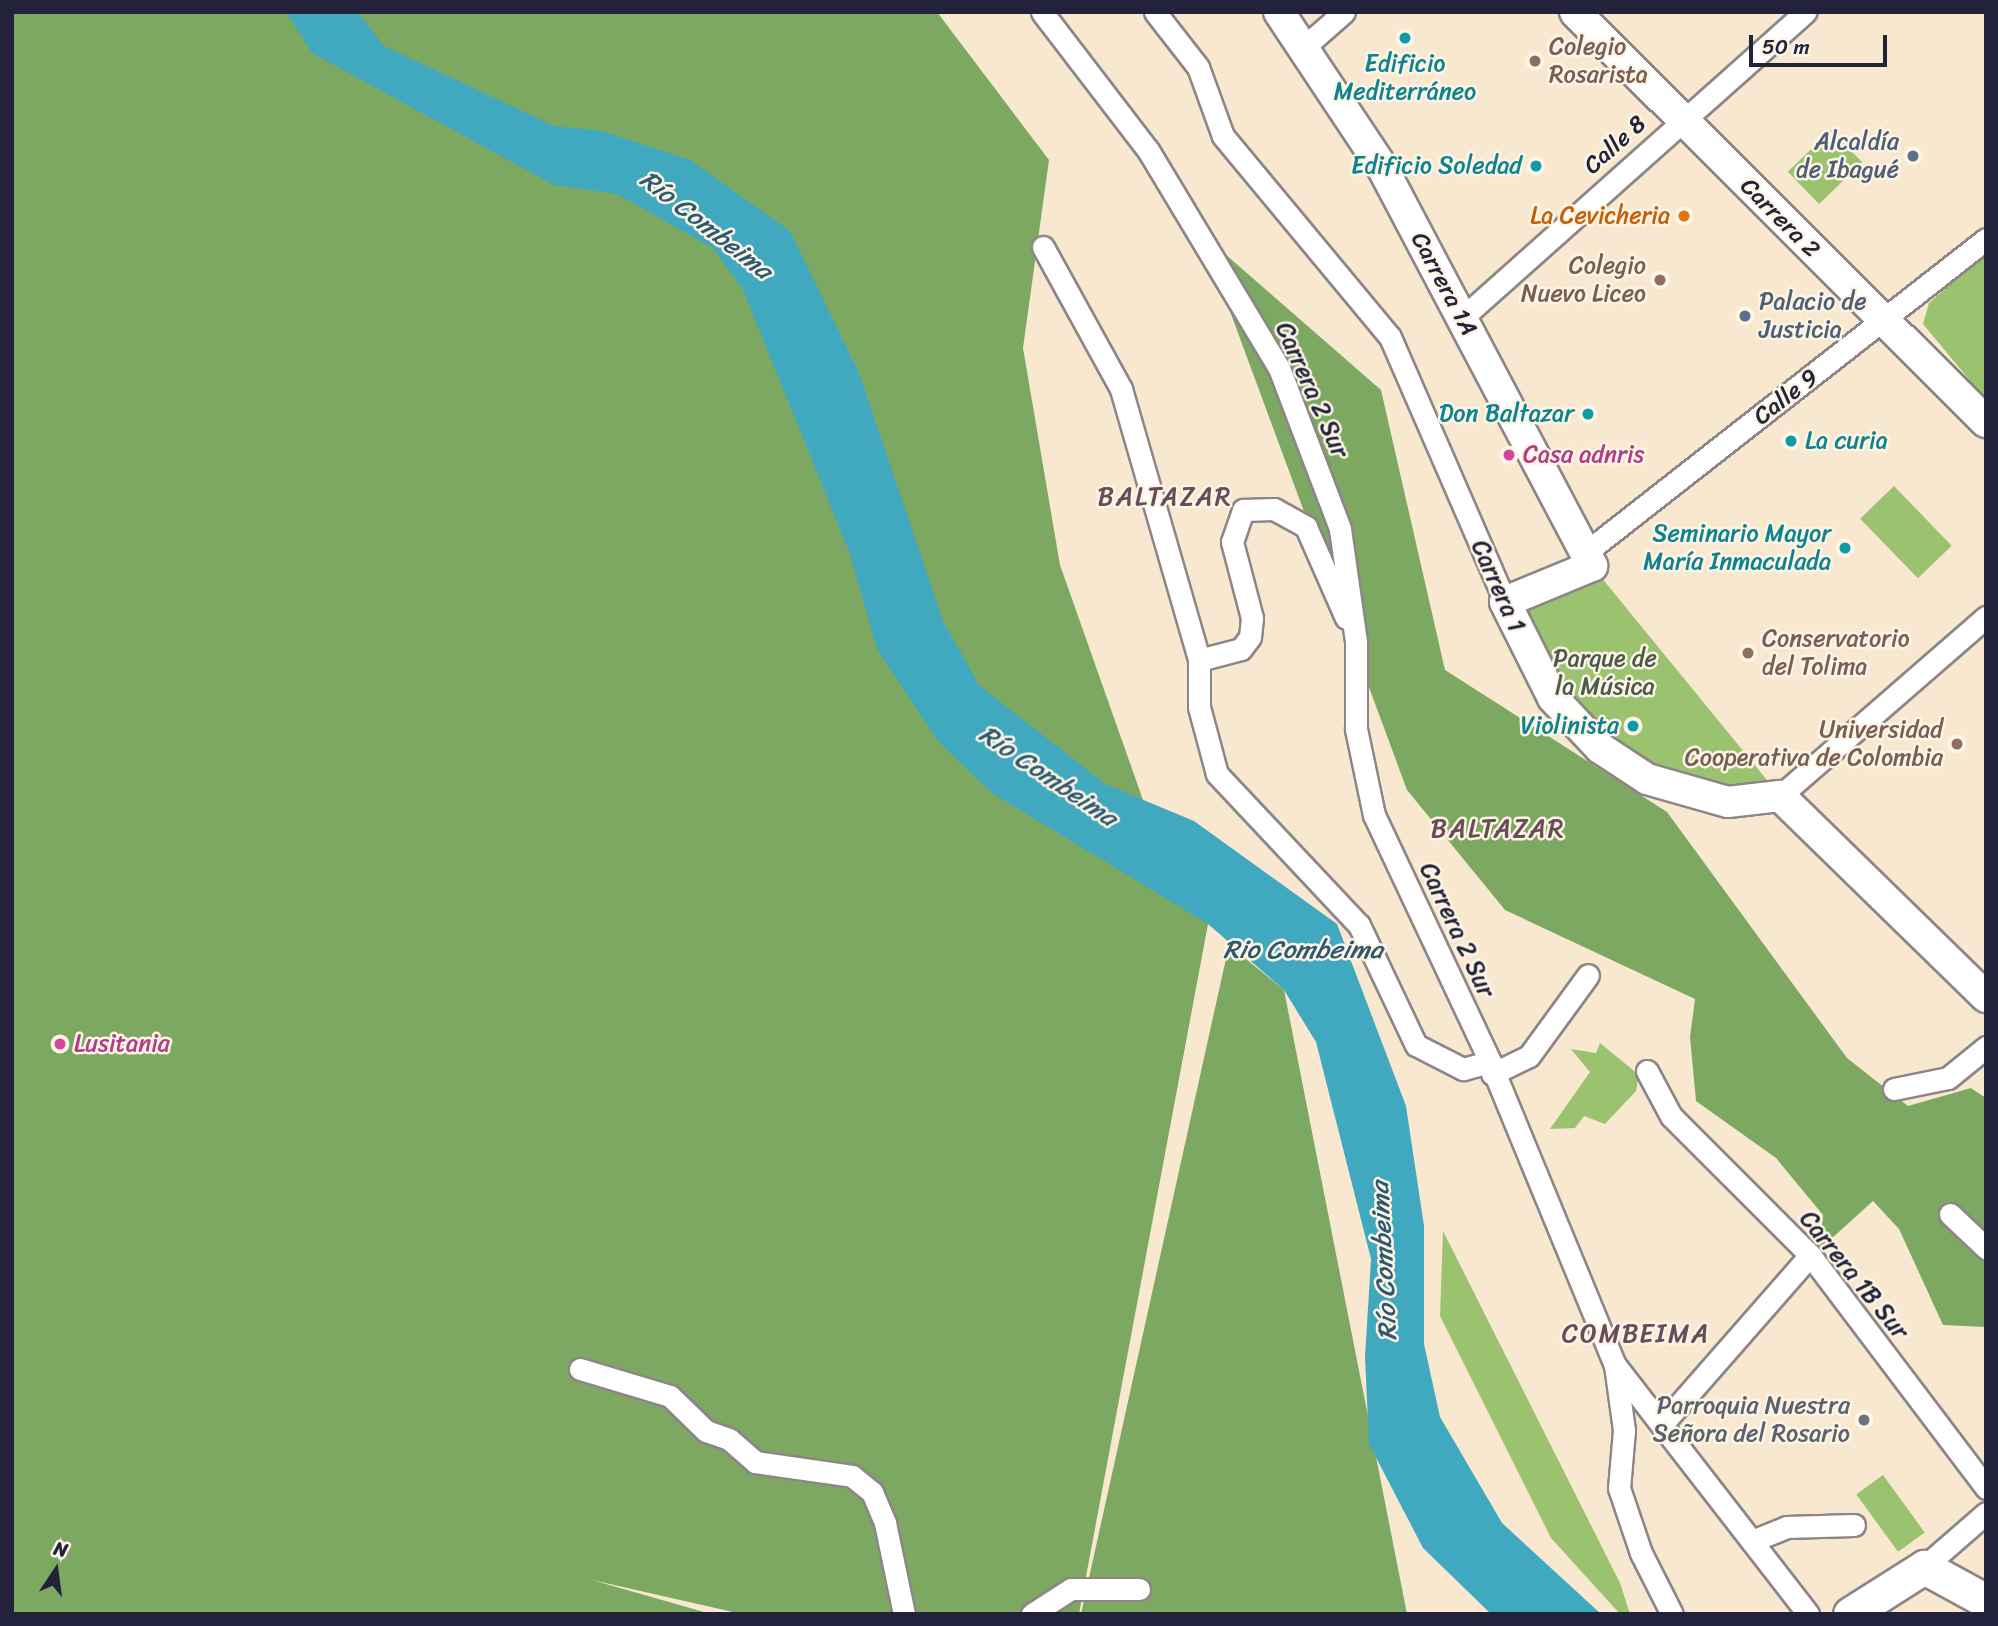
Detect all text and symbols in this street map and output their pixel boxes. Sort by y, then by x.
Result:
scale bar [1753,21,1891,65]
text: 50 m [1762,28,1810,66]
marker: Edificio Mediterráneo [1397,30,1413,46]
place label: Colegio Rosarista [1549,33,1648,89]
place label: Edificio Mediterráneo [1334,50,1476,106]
marker: Colegio Rosarista [1527,53,1543,69]
street label: Calle 8 [1578,110,1652,180]
place label: Alcaldía de Ibagué [1796,128,1899,184]
marker: Alcaldía de Ibagué [1905,148,1921,164]
place label: Edificio Soledad [1351,152,1522,180]
marker: Edificio Soledad [1528,158,1544,174]
water label: Río Combeima [633,164,779,286]
street label: Carrera 2 [1734,172,1826,264]
place label: La Cevicheria [1531,202,1670,230]
marker: La Cevicheria [1676,208,1692,224]
street label: Carrera 1A [1405,227,1483,341]
place label: Colegio Nuevo Liceo [1521,252,1646,308]
marker: Colegio Nuevo Liceo [1652,272,1668,288]
place label: Palacio de Justicia [1759,288,1867,344]
marker: Palacio de Justicia [1737,308,1753,324]
street label: Carrera 2 Sur [1269,318,1355,462]
street label: Calle 9 [1748,363,1824,431]
place label: Don Baltazar [1438,400,1574,428]
marker: Don Baltazar [1580,406,1596,422]
place label: La curia [1805,427,1888,455]
marker: La curia [1783,433,1799,449]
place label: Casa adnris [1523,441,1644,469]
marker: Casa adnris [1501,447,1517,463]
district label: BALTAZAR [1099,481,1231,513]
place label: Seminario Mayor María Inmaculada [1643,520,1831,576]
street label: Carrera 1 [1465,536,1531,636]
marker: Seminario Mayor María Inmaculada [1837,540,1853,556]
place label: Conservatorio del Tolima [1762,625,1910,681]
park label: Parque de la Música [1553,645,1657,701]
marker: Conservatorio del Tolima [1740,645,1756,661]
place label: Violinista [1521,712,1619,740]
place label: Universidad Cooperativa de Colombia [1684,716,1943,772]
water label: Río Combeima [973,718,1123,834]
marker: Violinista [1625,718,1641,734]
marker: Universidad Cooperativa de Colombia [1949,736,1965,752]
district label: BALTAZAR [1432,813,1564,845]
street label: Carrera 2 Sur [1413,858,1501,1002]
water label: Rio Combeima [1223,934,1383,966]
place label: Lusitania [74,1030,170,1058]
marker: Lusitania [52,1036,68,1052]
water label: Río Combeima [1364,1180,1404,1342]
street label: Carrera 1B Sur [1794,1205,1914,1345]
district label: COMBEIMA [1563,1318,1709,1350]
place label: Parroquia Nuestra Señora del Rosario [1653,1392,1850,1448]
marker: Parroquia Nuestra Señora del Rosario [1856,1412,1872,1428]
text: N [51,1531,71,1567]
north arrow [21,1535,91,1605]

